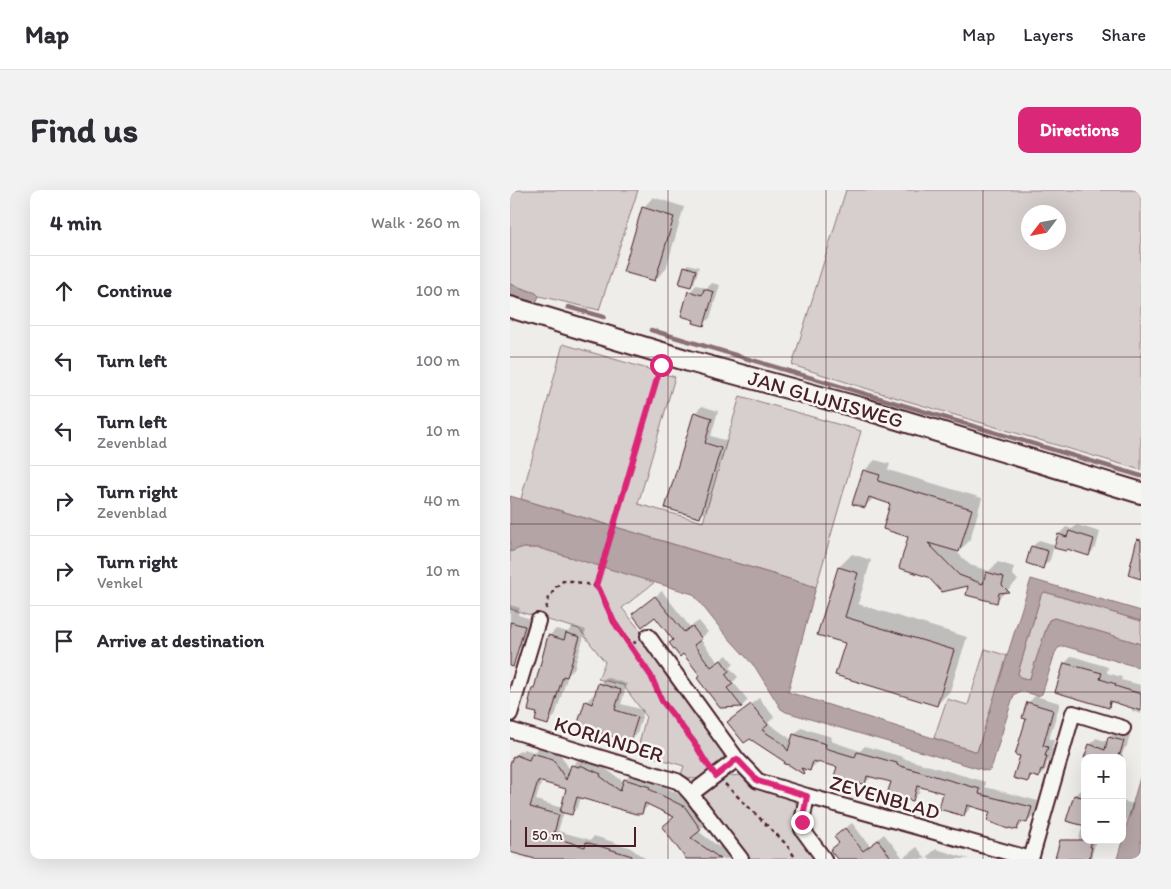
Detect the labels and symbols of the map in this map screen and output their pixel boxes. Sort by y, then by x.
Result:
north arrow [1021,205,1066,250]
route start [650,354,673,377]
street label: JAN GLIJNISWEG [745,365,907,433]
street label: KORIANDER [551,711,667,767]
street label: ZEVENBLAD [827,769,943,825]
route end [791,811,814,834]
scale bar [525,824,636,847]

